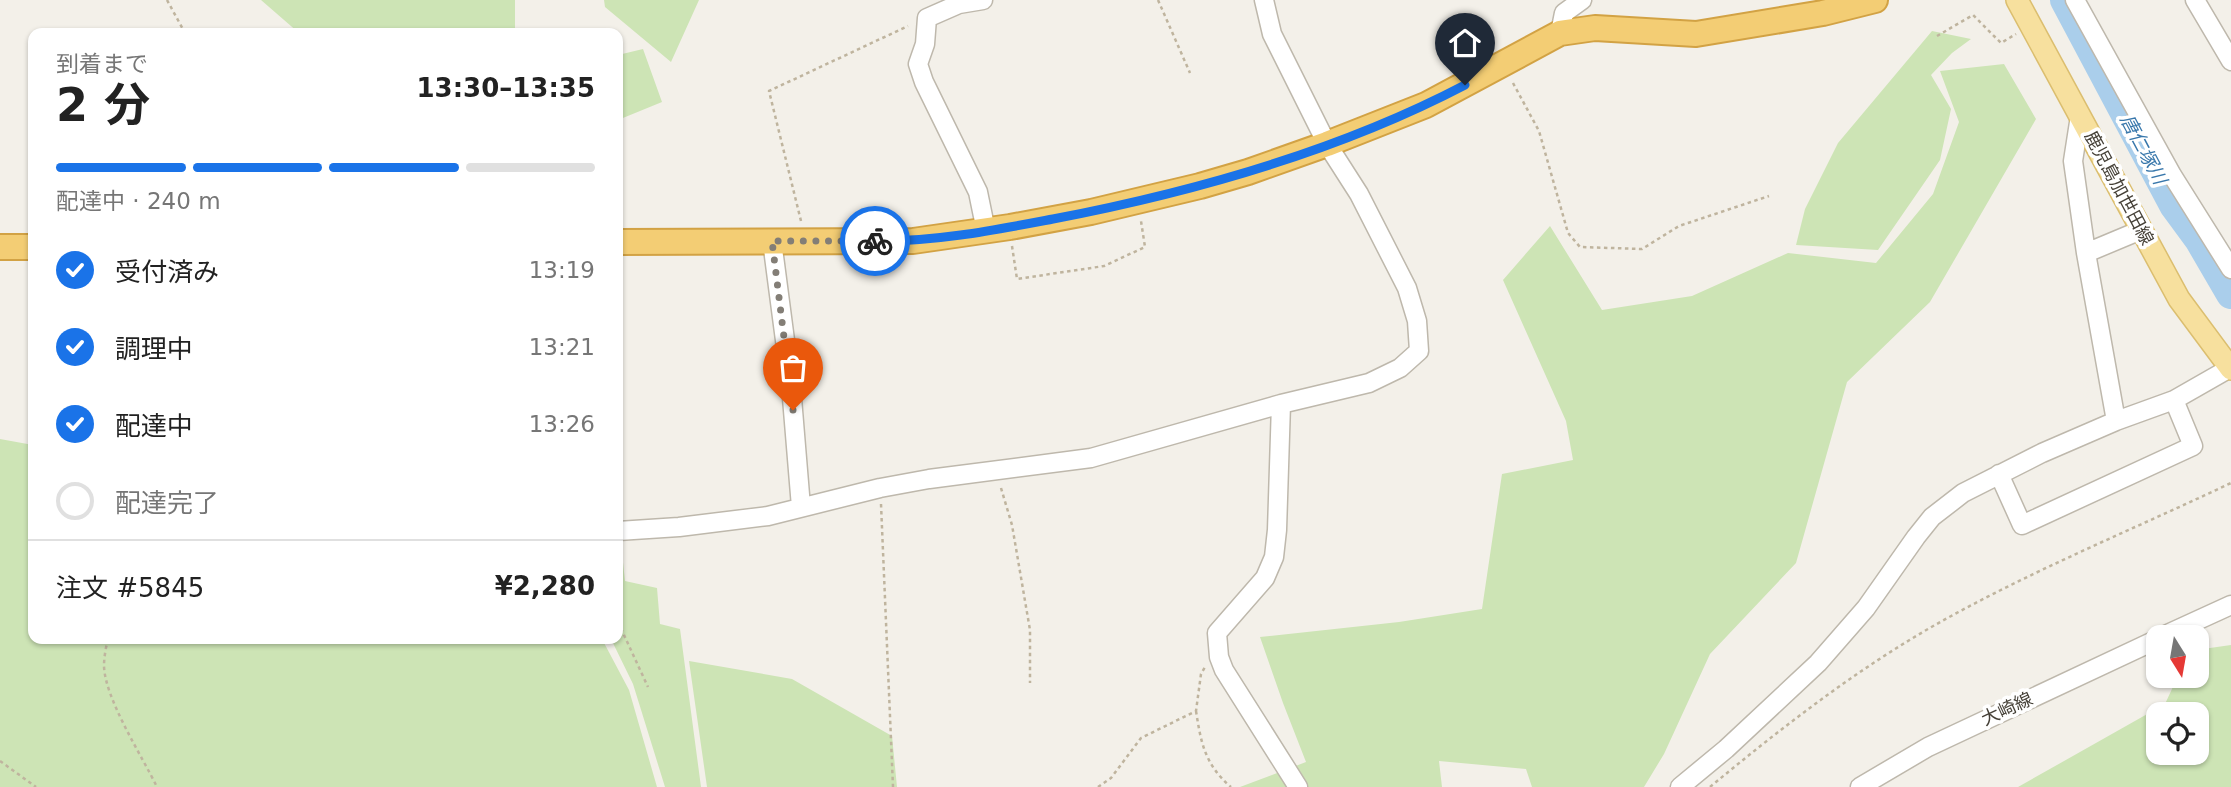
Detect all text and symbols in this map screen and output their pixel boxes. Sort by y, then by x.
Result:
pin [1435,13,1495,85]
icon: home [1446,24,1484,62]
text: 到着まで [56,51,148,77]
text: 13:30–13:35 [416,73,595,103]
text: 2 分 [56,78,150,132]
water label: 唐仁塚川 [2116,110,2172,189]
street label: 鹿児島加世田線 [2081,127,2158,248]
text: 配達中 · 240 m [56,188,221,214]
courier [840,206,910,276]
icon: bike [856,222,894,260]
icon: check [56,251,94,289]
text: 受付済み [115,257,219,287]
text: 13:19 [529,257,595,283]
icon: check [56,328,94,366]
text: 調理中 [115,334,193,364]
text: 13:21 [529,334,595,360]
pin [763,338,823,410]
icon: bag [774,349,812,387]
icon: check [56,405,94,443]
text: 配達中 [115,411,193,441]
text: 13:26 [529,411,595,437]
text: 配達完了 [115,488,219,518]
text: ¥2,280 [495,571,595,601]
text: 注文 #5845 [56,573,204,603]
north arrow [2146,625,2208,688]
map controls [2146,625,2209,765]
street label: 大崎線 [1978,688,2036,729]
button: locate [2146,702,2209,765]

